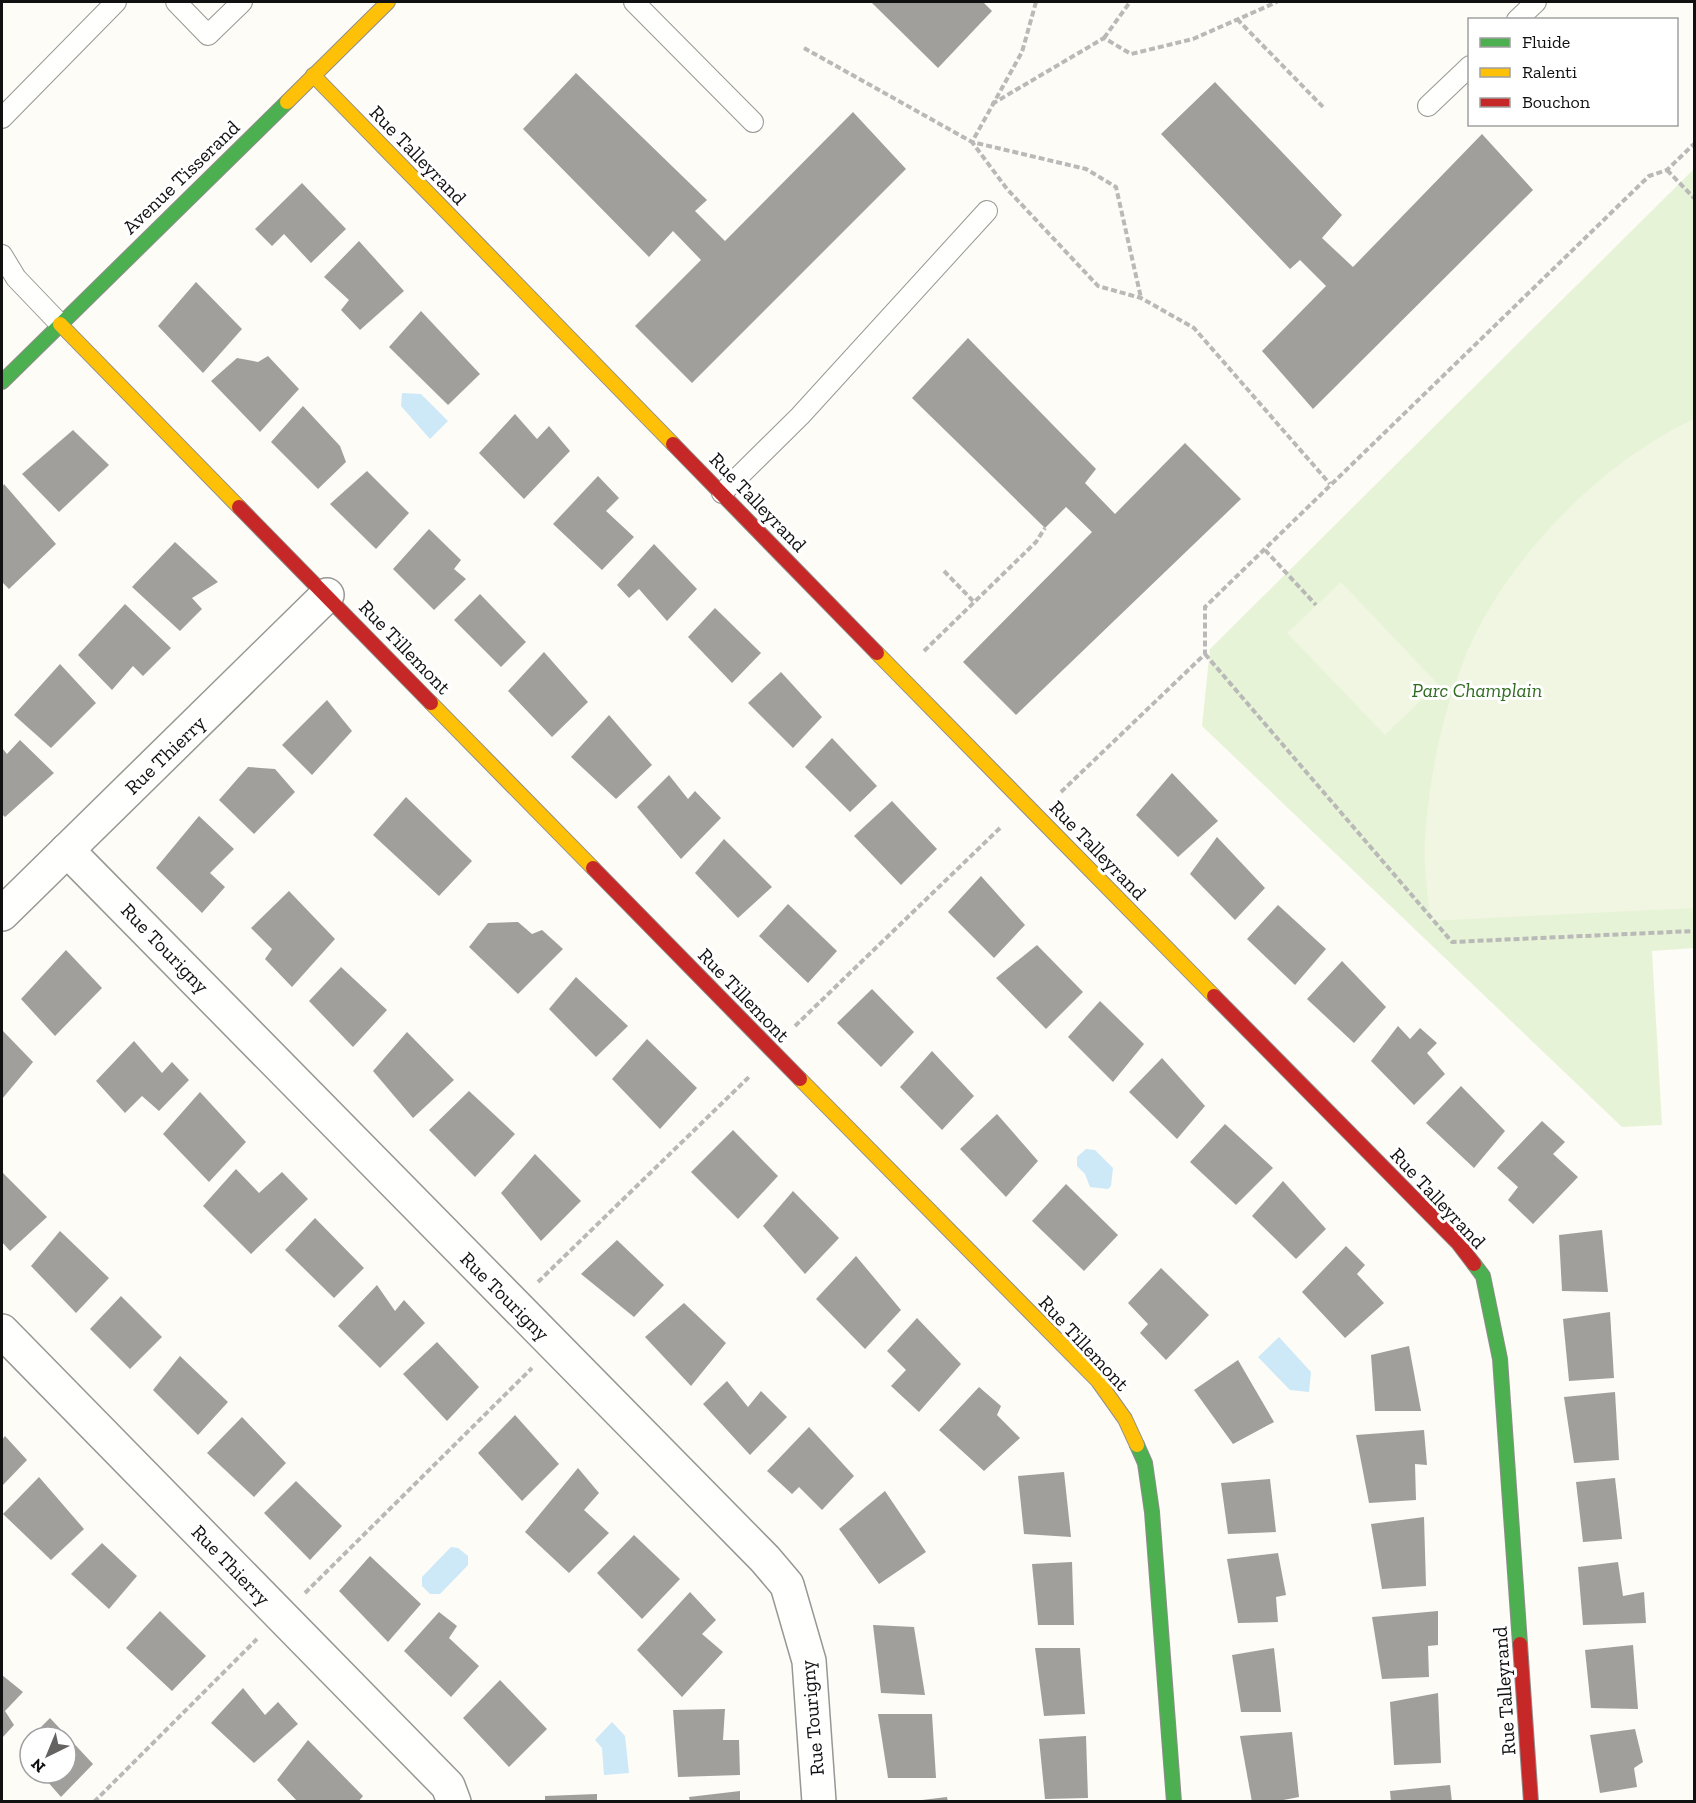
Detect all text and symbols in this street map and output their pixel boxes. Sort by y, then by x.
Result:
legend [1468,18,1678,126]
text: Fluide [1522,31,1570,53]
text: Ralenti [1522,61,1577,83]
text: Bouchon [1522,91,1591,113]
street label: Rue Talleyrand [365,100,471,210]
street label: Avenue Tisserand [118,115,244,239]
street label: Rue Talleyrand [705,447,811,557]
street label: Rue Tillemont [354,595,456,699]
park label: Parc Champlain [1412,678,1542,702]
street label: Rue Thierry [120,710,211,799]
street label: Rue Talleyrand [1045,795,1151,905]
street label: Rue Tourigny [116,898,214,999]
street label: Rue Tillemont [693,943,795,1047]
street label: Rue Talleyrand [1385,1143,1491,1253]
street label: Rue Tourigny [456,1247,555,1346]
street label: Rue Tillemont [1034,1290,1135,1396]
street label: Rue Thierry [187,1520,276,1611]
street label: Rue Talleyrand [1488,1626,1520,1756]
street label: Rue Tourigny [795,1658,829,1777]
north arrow [18,1725,78,1785]
text: N [27,1755,49,1777]

